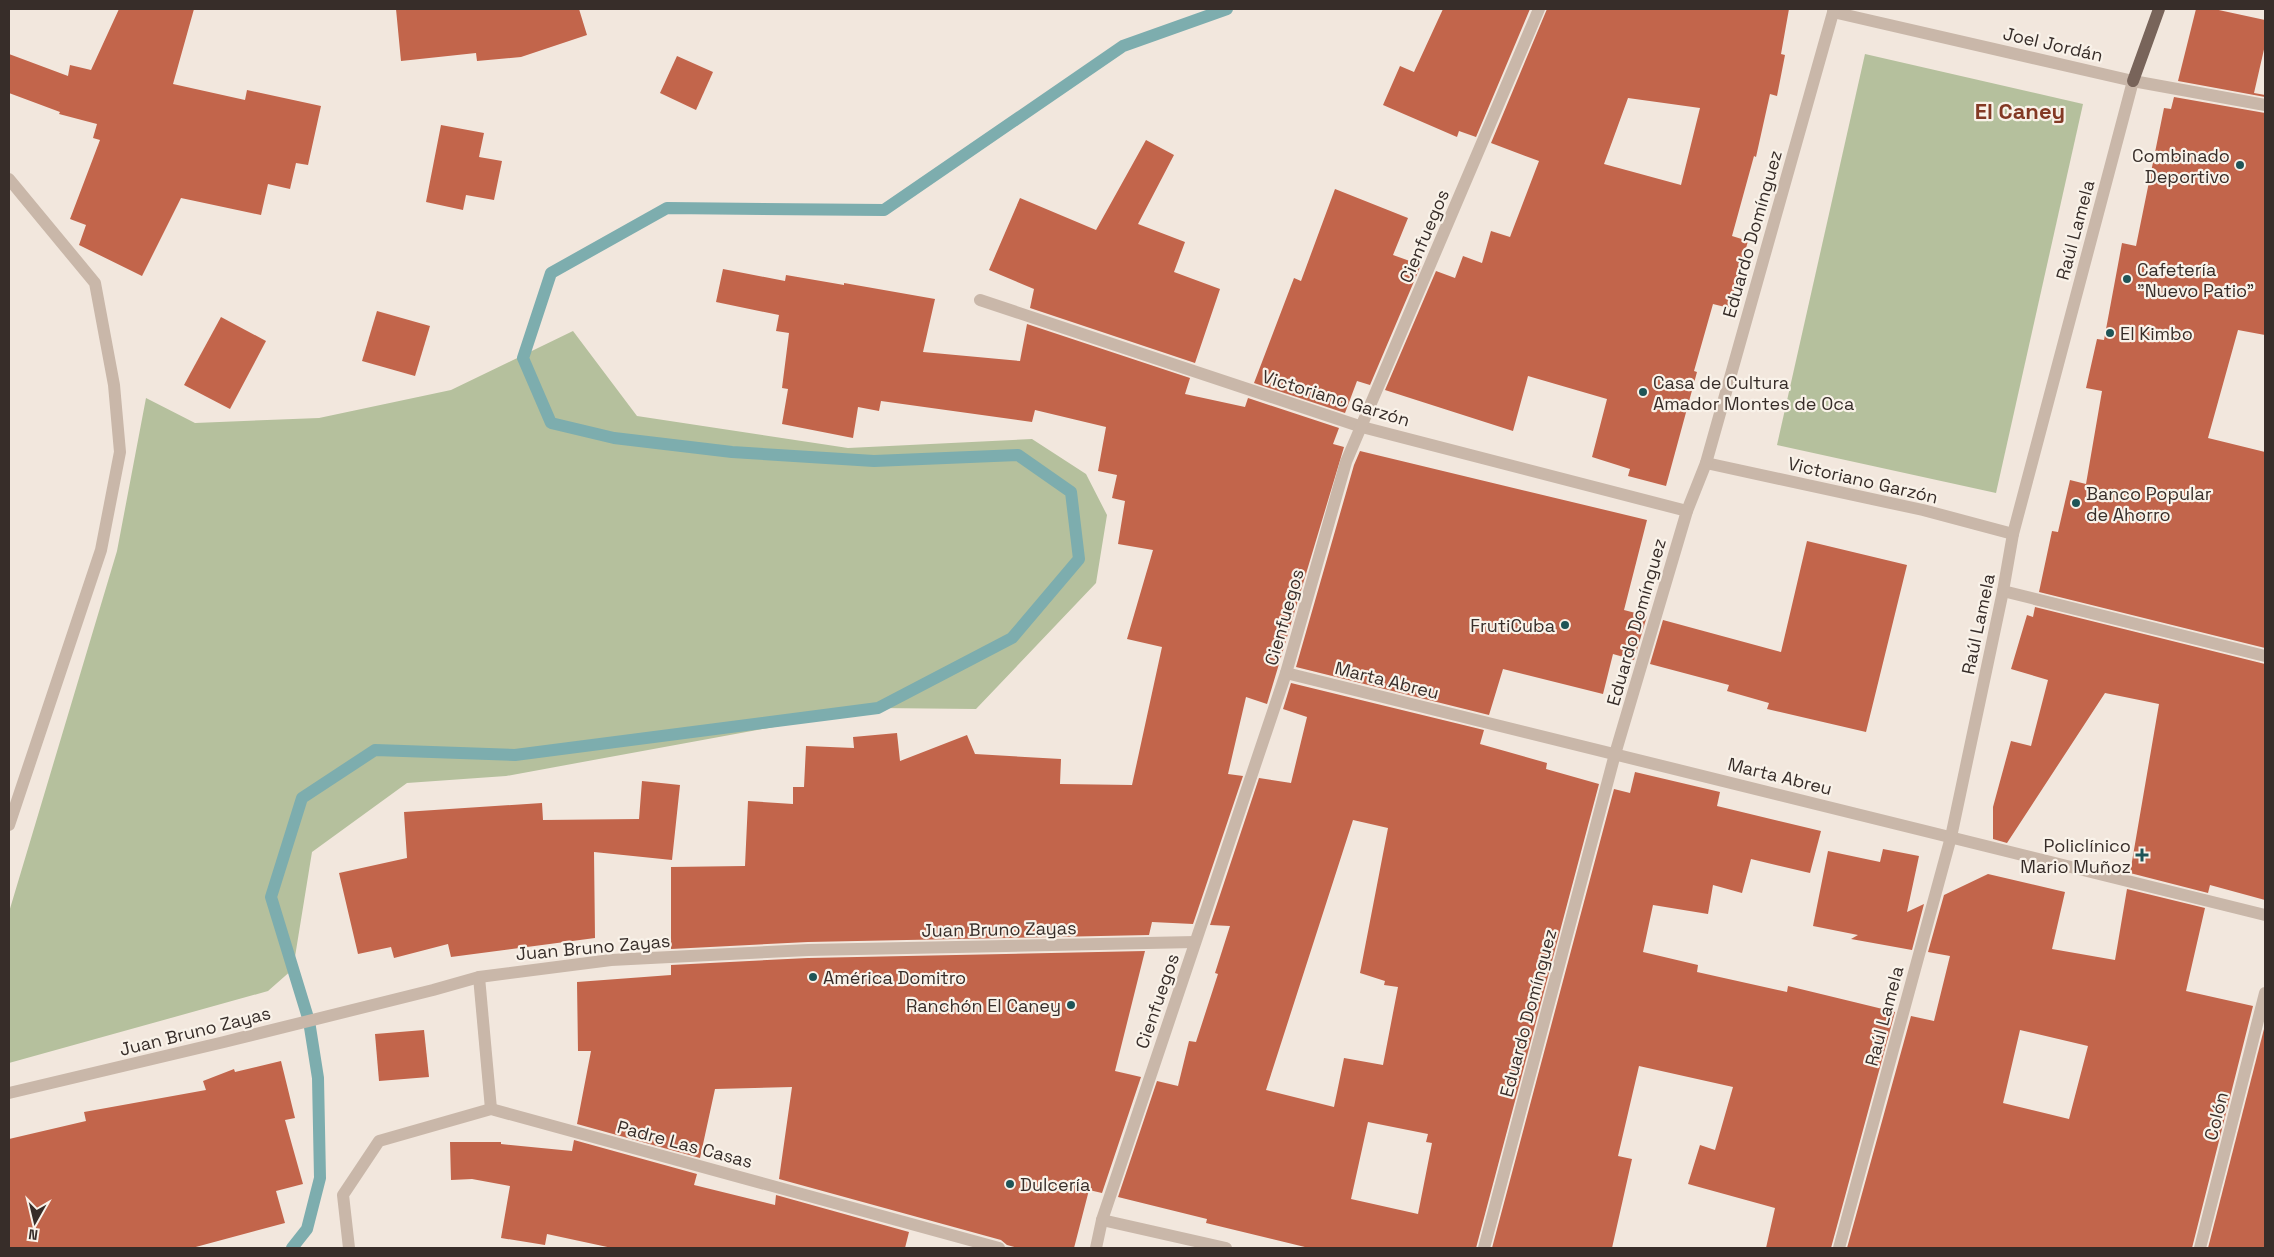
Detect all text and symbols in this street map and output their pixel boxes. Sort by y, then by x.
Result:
street label: Joel Jordán [2001,21,2105,67]
district label: El Caney [1975,97,2065,125]
place label: Combinado Deportivo [2132,144,2230,188]
street label: Eduardo Domínguez [1717,148,1787,320]
marker: Combinado Deportivo [2234,159,2246,171]
street label: Raúl Lamela [2051,177,2099,283]
street label: Cienfuegos [1394,186,1454,286]
place label: Cafetería "Nuevo Patio" [2137,258,2254,302]
marker: Cafetería "Nuevo Patio" [2121,273,2133,285]
place label: El Kimbo [2120,322,2193,345]
marker: El Kimbo [2104,327,2116,339]
street label: Victoriano Garzón [1259,365,1413,431]
place label: Casa de Cultura Amador Montes de Oca [1653,371,1854,415]
marker: Casa de Cultura Amador Montes de Oca [1637,386,1649,398]
street label: Victoriano Garzón [1786,452,1940,508]
place label: Banco Popular de Ahorro [2086,482,2212,526]
marker: Banco Popular de Ahorro [2070,497,2082,509]
street label: Eduardo Domínguez [1601,536,1671,708]
street label: Cienfuegos [1259,566,1309,668]
street label: Raúl Lamela [1956,571,2000,677]
place label: FrutiCuba [1470,614,1555,637]
marker: FrutiCuba [1559,619,1571,631]
street label: Marta Abreu [1332,656,1442,704]
street label: Marta Abreu [1725,752,1835,800]
place label: Policlínico Mario Muñoz [2020,834,2131,878]
marker: Policlínico Mario Muñoz [2135,848,2149,862]
street label: Juan Bruno Zayas [921,916,1077,942]
street label: Eduardo Domínguez [1494,926,1562,1100]
street label: Juan Bruno Zayas [515,929,671,965]
street label: Cienfuegos [1130,950,1184,1052]
street label: Raúl Lamela [1860,963,1908,1069]
place label: América Domitro [823,966,966,989]
marker: América Domitro [807,971,819,983]
place label: Ranchón El Caney [906,994,1061,1017]
marker: Ranchón El Caney [1065,999,1077,1011]
street label: Juan Bruno Zayas [117,1001,273,1061]
street label: Colón [2199,1089,2233,1143]
street label: Padre Las Casas [615,1115,755,1173]
place label: Dulcería [1020,1173,1090,1196]
marker: Dulcería [1004,1178,1016,1190]
north arrow [10,1197,60,1247]
text: N [27,1225,39,1244]

